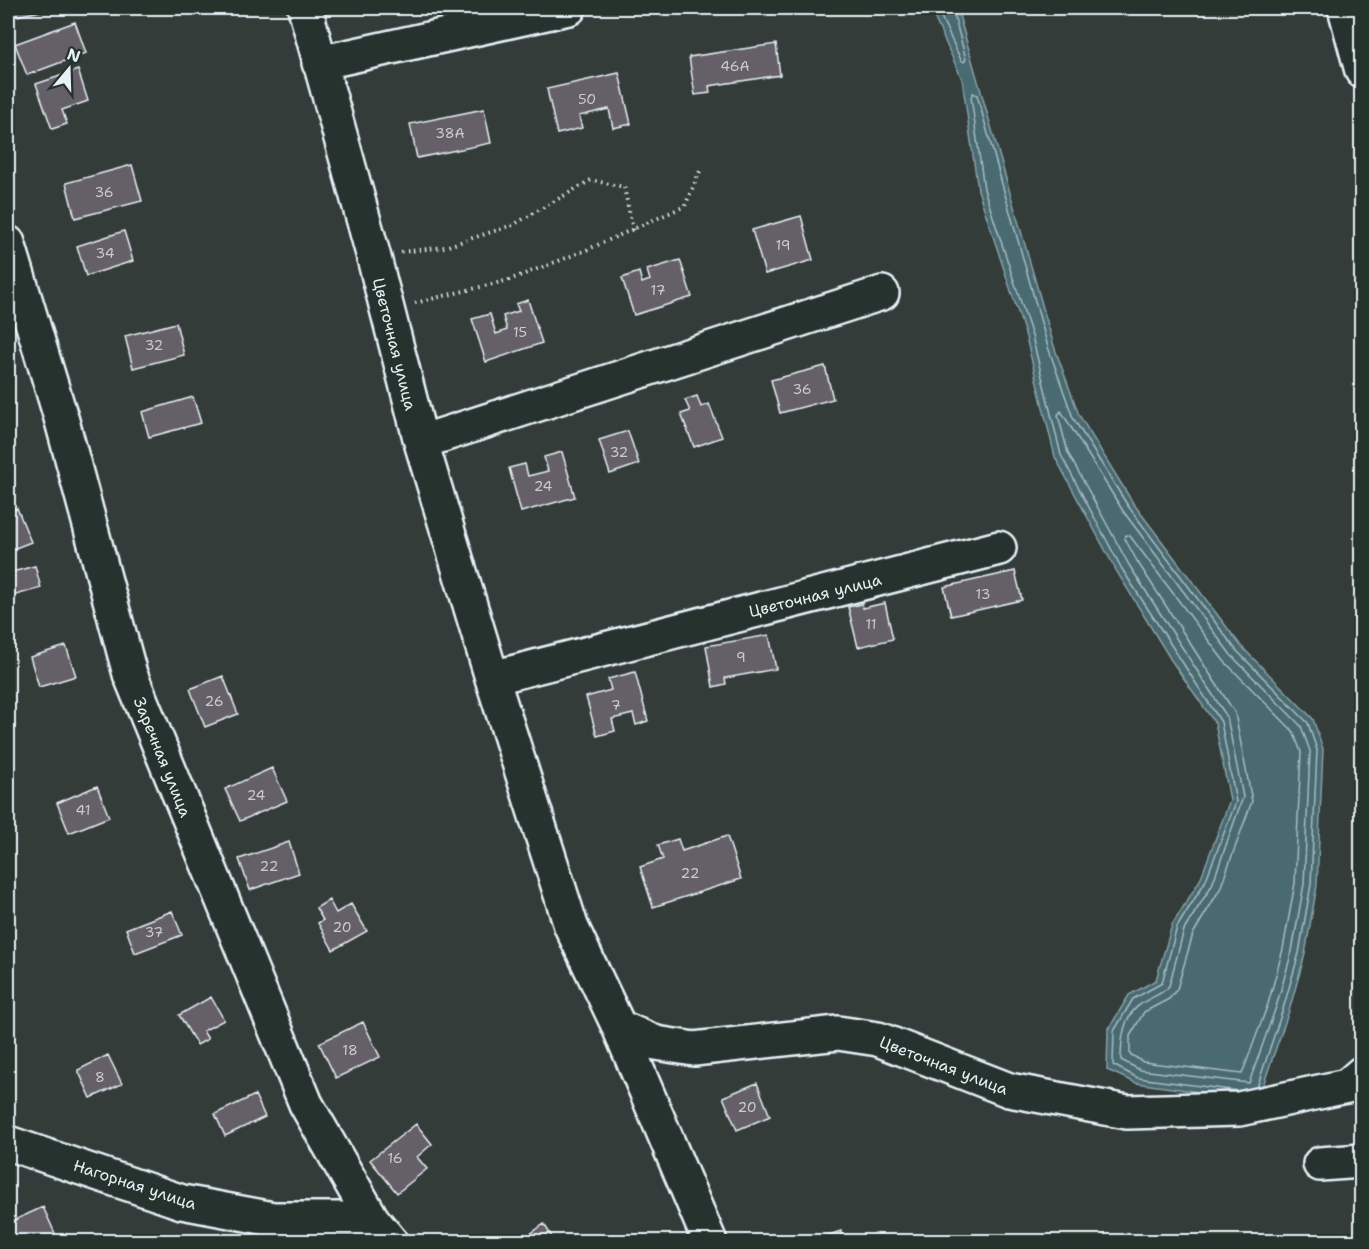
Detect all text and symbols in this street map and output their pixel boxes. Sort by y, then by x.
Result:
north arrow [39,39,99,99]
text: N [64,43,83,67]
house number: 46А [720,57,750,75]
house number: 50 [578,90,596,108]
house number: 38А [435,124,465,142]
house number: 36 [94,183,114,201]
house number: 19 [775,236,791,254]
house number: 34 [95,244,115,262]
street label: Цветочная улица [368,276,421,413]
house number: 17 [651,281,665,299]
house number: 15 [513,323,527,341]
house number: 32 [145,336,163,354]
house number: 36 [792,380,812,398]
house number: 32 [610,443,628,461]
house number: 24 [534,477,553,495]
street label: Цветочная улица [747,569,884,622]
house number: 13 [976,585,990,603]
house number: 11 [865,615,877,633]
house number: 9 [736,648,746,666]
house number: 26 [205,692,224,710]
street label: Заречная улица [129,694,196,820]
house number: 7 [611,696,621,714]
house number: 24 [247,786,266,804]
house number: 41 [76,801,90,819]
house number: 22 [260,857,278,875]
house number: 22 [681,864,699,882]
house number: 20 [332,918,352,936]
house number: 37 [145,923,163,941]
street label: Цветочная улица [877,1031,1011,1100]
house number: 18 [342,1041,358,1059]
house number: 8 [95,1068,105,1086]
house number: 20 [737,1098,757,1116]
house number: 16 [387,1149,403,1167]
street label: Нагорная улица [71,1155,199,1214]

